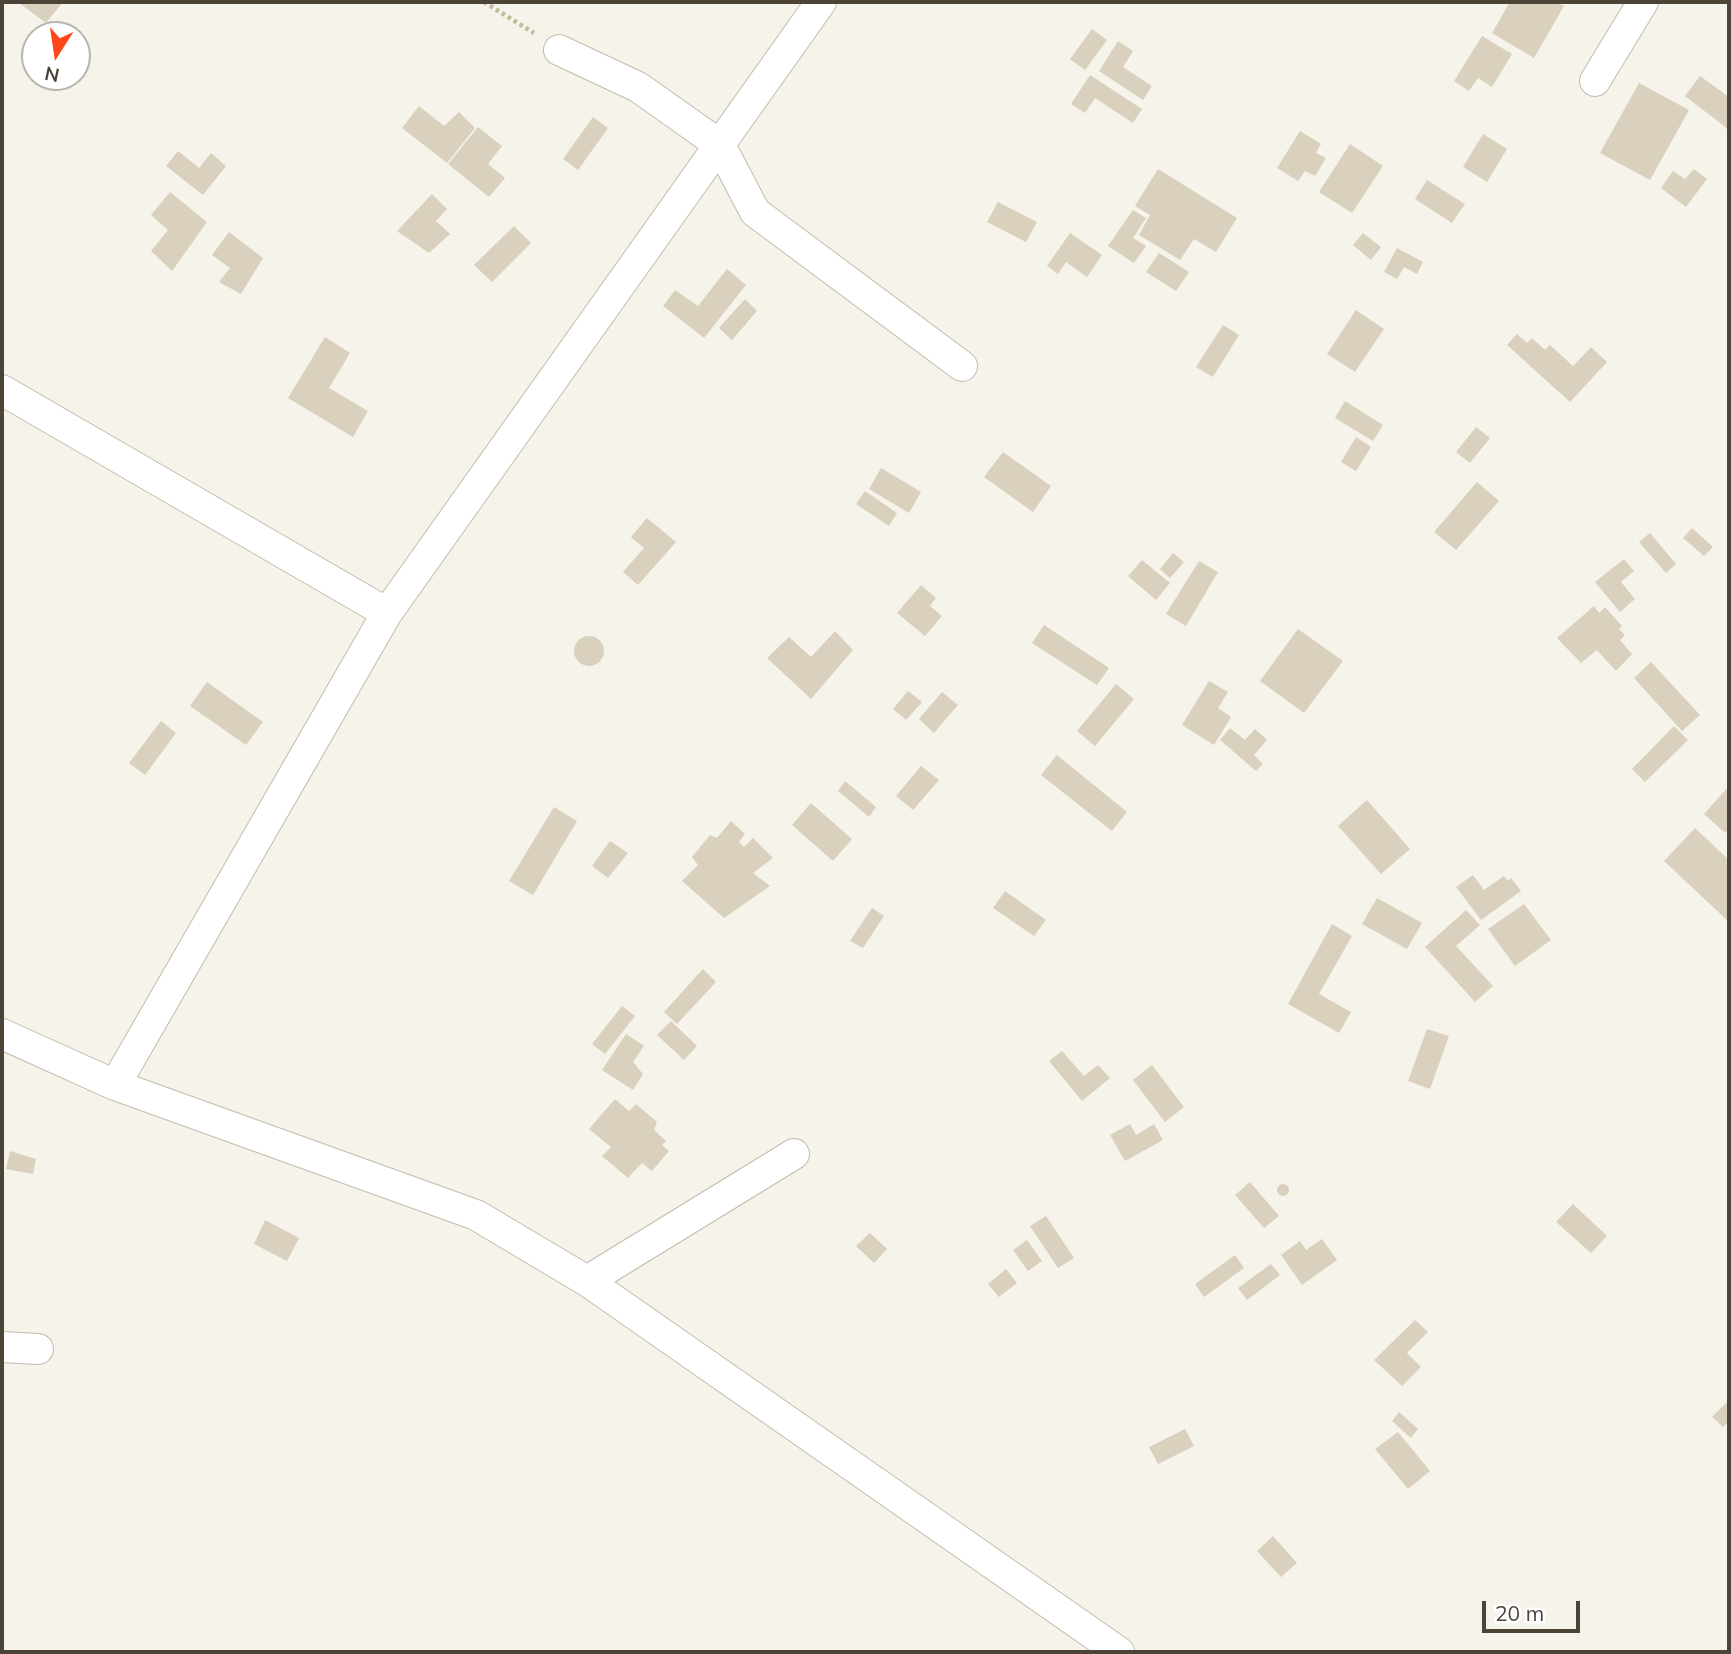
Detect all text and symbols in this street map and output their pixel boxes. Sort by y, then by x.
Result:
north arrow [21,21,91,91]
text: N [43,61,62,88]
scale bar [1486,1588,1584,1632]
text: 20 m [1495,1600,1544,1626]

